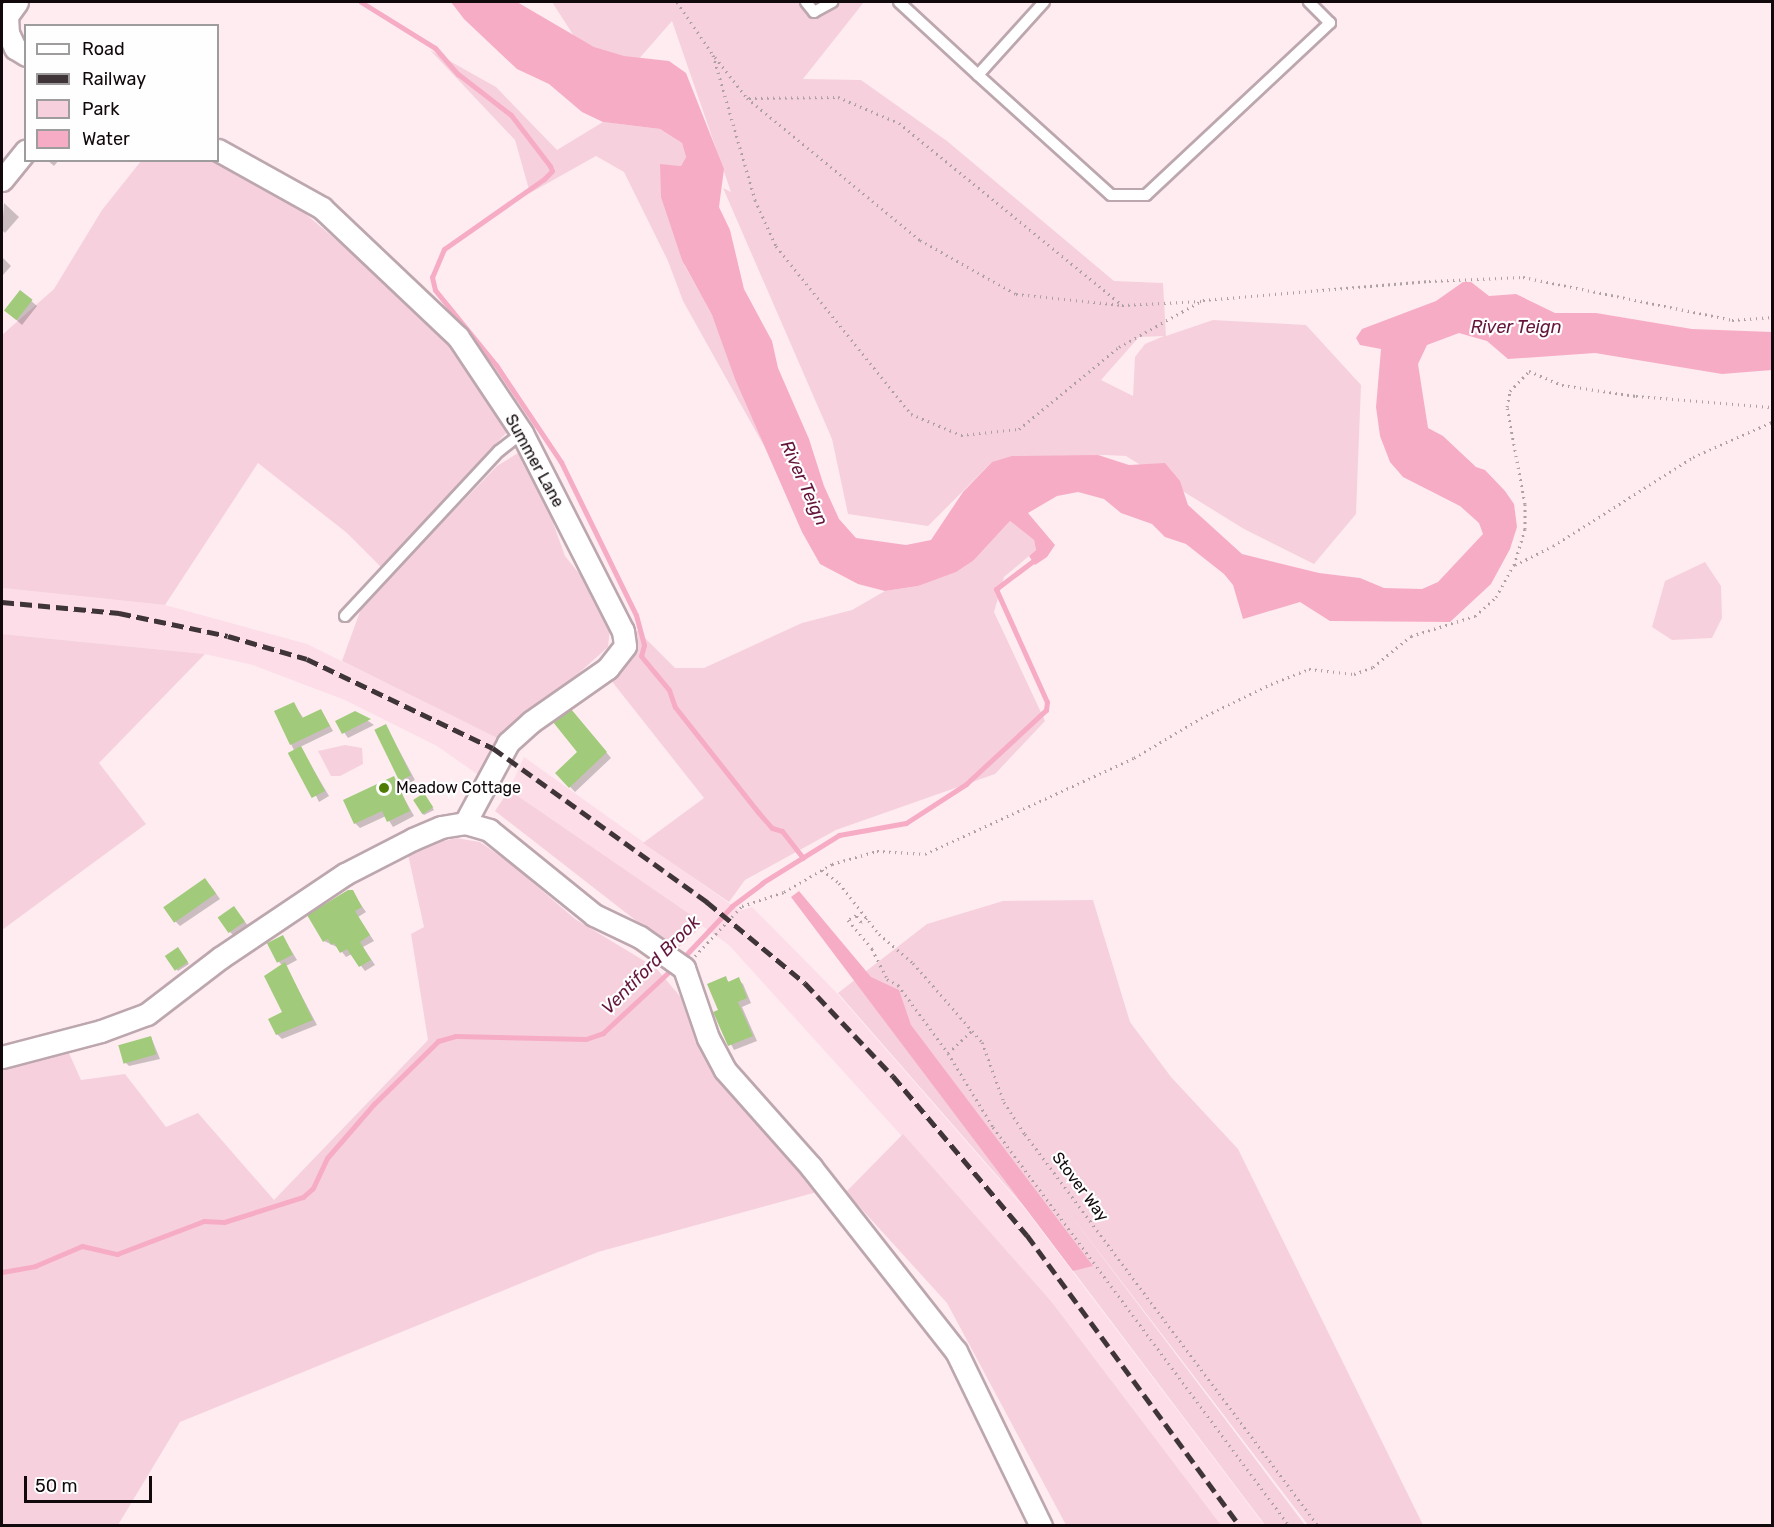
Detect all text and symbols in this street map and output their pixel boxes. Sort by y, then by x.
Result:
legend [24,24,219,162]
text: Road [82,38,125,60]
text: Railway [82,68,146,90]
text: Park [82,98,119,120]
text: Water [82,128,130,150]
water label: River Teign [1470,316,1562,338]
street label: Summer Lane [501,411,567,511]
water label: River Teign [775,437,833,529]
place label: Meadow Cottage [396,778,521,798]
marker: Meadow Cottage [377,781,391,795]
water label: Ventiford Brook [597,911,705,1019]
street label: Stover Way [1047,1148,1113,1226]
scale bar [27,1464,154,1502]
text: 50 m [35,1475,78,1497]

